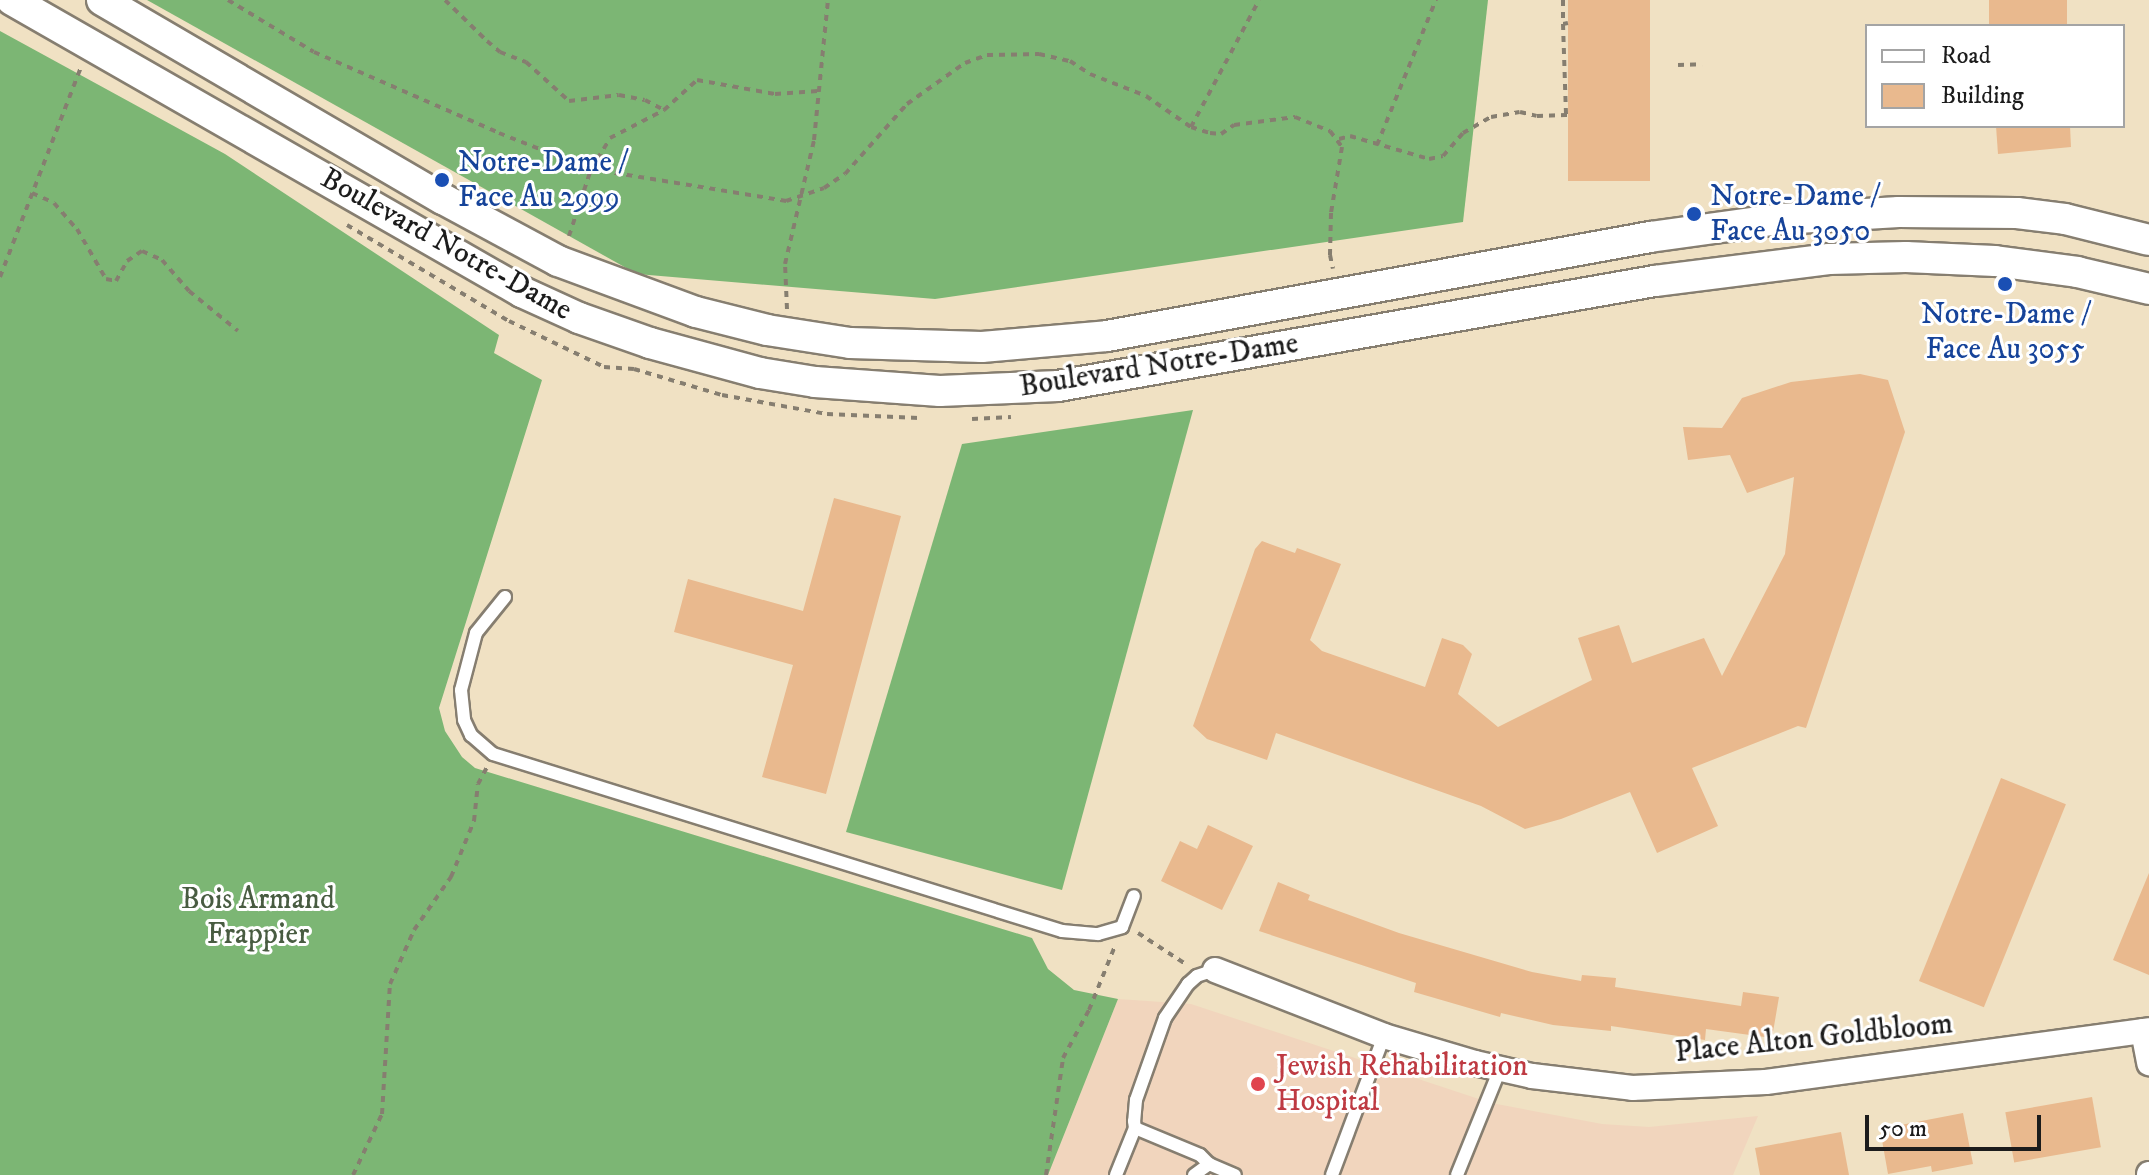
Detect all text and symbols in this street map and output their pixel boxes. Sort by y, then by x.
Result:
legend [1865,24,2125,128]
text: Road [1941,41,1991,71]
text: Building [1941,81,2024,111]
place label: Notre-Dame / Face Au 2999 [458,145,627,216]
street label: Boulevard Notre-Dame [314,161,578,329]
marker: Notre-Dame / Face Au 2999 [433,171,451,189]
place label: Notre-Dame / Face Au 3050 [1710,179,1879,250]
marker: Notre-Dame / Face Au 3050 [1685,205,1703,223]
marker: Notre-Dame / Face Au 3055 [1996,275,2014,293]
place label: Notre-Dame / Face Au 3055 [1921,297,2089,368]
street label: Boulevard Notre-Dame [1017,326,1301,406]
park label: Bois Armand Frappier [181,882,335,952]
street label: Place Alton Goldbloom [1673,1007,1955,1071]
place label: Jewish Rehabilitation Hospital [1276,1049,1528,1120]
marker: Jewish Rehabilitation Hospital [1247,1073,1269,1095]
scale bar [1869,1099,2045,1149]
text: 50 m [1879,1114,1927,1144]

